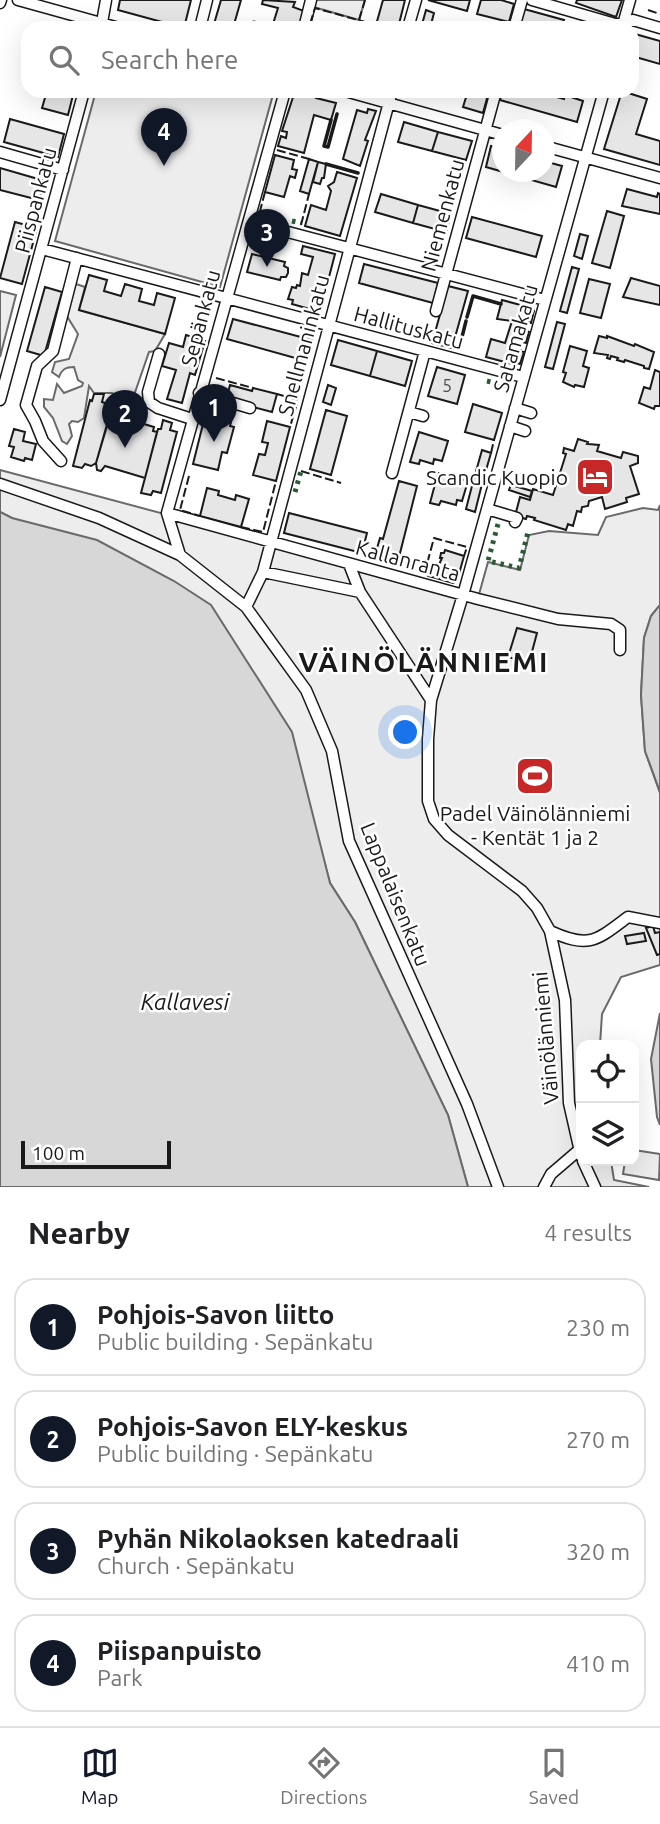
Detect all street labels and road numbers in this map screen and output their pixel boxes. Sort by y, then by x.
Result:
street label: Piispankatu [9,144,61,256]
street label: Niemenkatu [416,156,468,274]
street label: Sepänkatu [176,267,224,369]
street label: Snellmaninkatu [273,272,333,418]
street label: Satamakatu [488,281,542,395]
street label: Hallituskatu [352,301,466,353]
street label: Kallanranta [353,535,463,585]
street label: Lappalaisenkatu [356,819,436,969]
street label: Väinölänniemi [527,971,563,1105]

